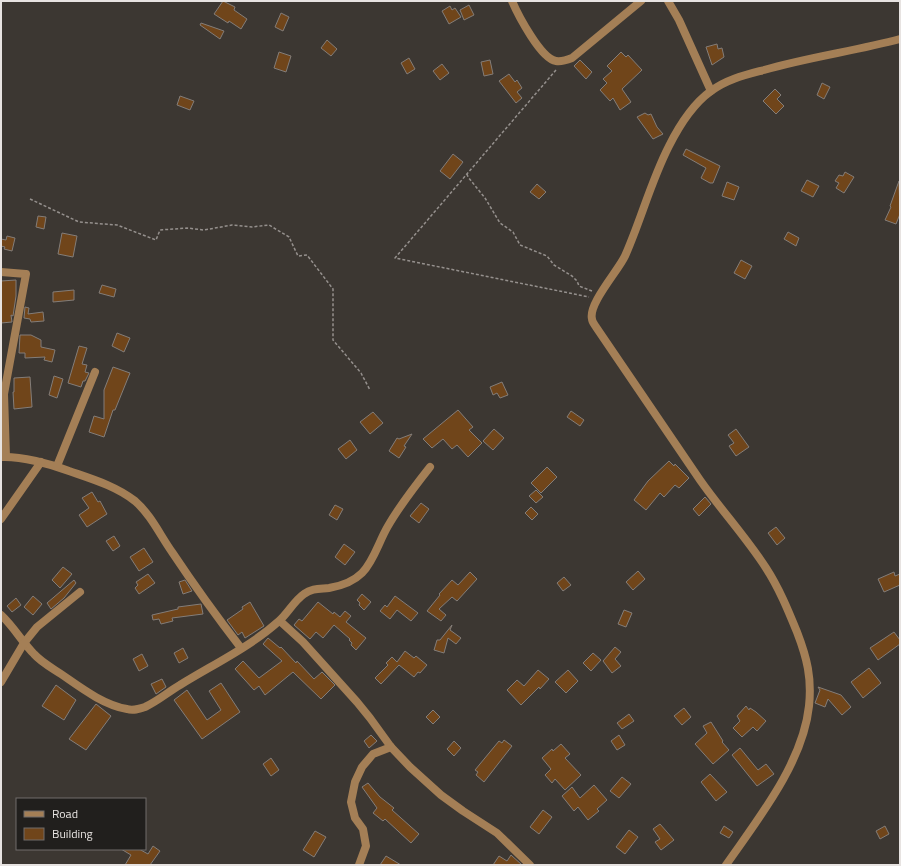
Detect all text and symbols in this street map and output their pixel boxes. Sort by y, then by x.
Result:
legend [16,798,146,850]
text: Road [52,804,78,823]
text: Building [52,824,93,843]

